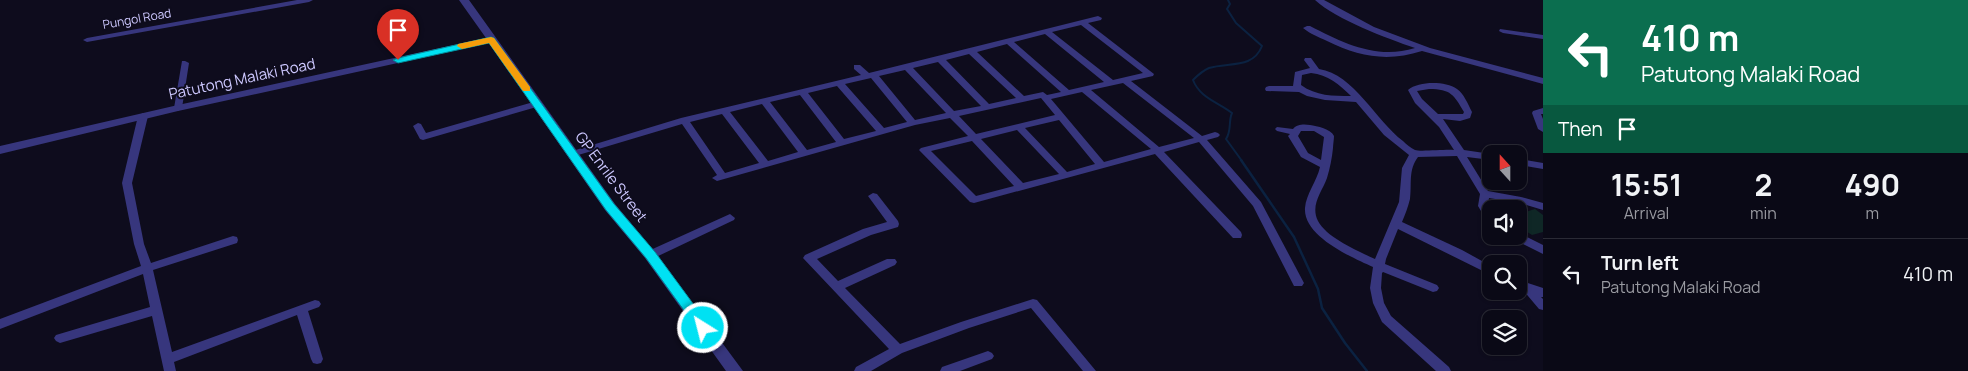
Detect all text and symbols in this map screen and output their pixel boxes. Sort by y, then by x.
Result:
street label: Pungol Road [101,4,173,33]
pin [377,9,419,60]
text: 410 m [1641,14,1739,62]
icon: arrive [384,16,412,44]
icon: left [1558,20,1623,85]
street label: Patutong Malaki Road [167,53,317,104]
text: Patutong Malaki Road [1641,59,1860,89]
icon: arrive [1613,115,1641,143]
text: Then [1558,116,1603,142]
street label: GP Enrile Street [570,127,652,226]
north arrow [1482,145,1528,190]
map controls [1482,145,1527,355]
text: 15:51 [1611,164,1682,205]
text: 2 [1754,164,1772,205]
text: 490 [1844,164,1900,205]
button: sound [1482,200,1527,245]
text: Arrival [1624,202,1669,224]
text: min [1750,202,1777,224]
text: m [1866,202,1879,224]
text: Turn left [1601,250,1679,276]
button: search [1482,255,1527,300]
icon: left [1558,260,1586,288]
text: 410 m [1903,261,1953,287]
text: Patutong Malaki Road [1601,276,1761,298]
position arrow [676,301,728,353]
button: layers [1482,310,1527,355]

